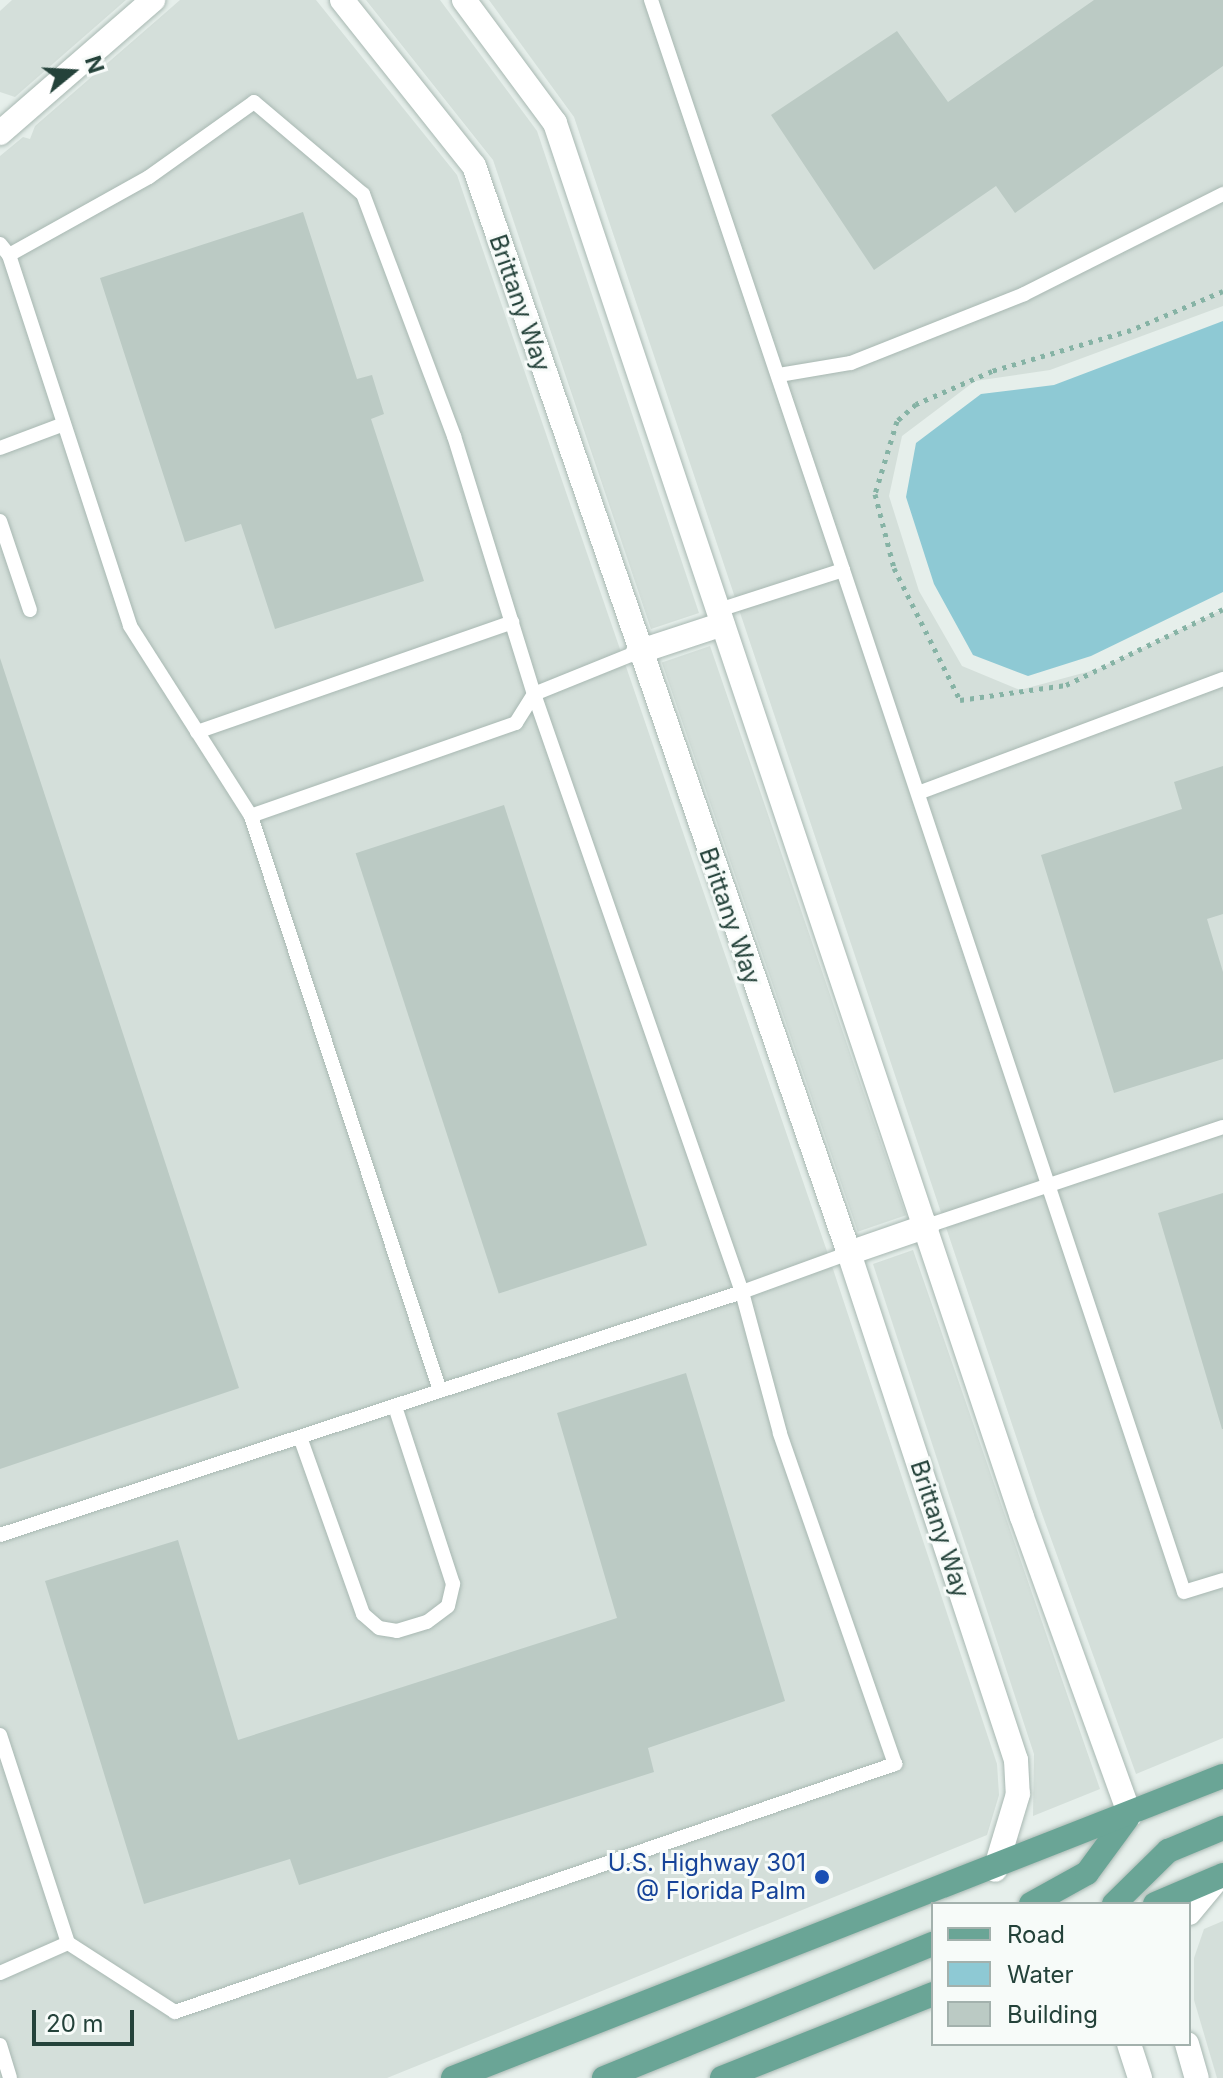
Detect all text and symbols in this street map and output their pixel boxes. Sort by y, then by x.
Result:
north arrow [32,32,112,112]
text: N [80,53,110,77]
street label: Brittany Way [483,231,557,375]
street label: Brittany Way [693,844,767,988]
street label: Brittany Way [904,1457,976,1601]
place label: U.S. Highway 301 @ Florida Palm [608,1849,806,1905]
marker: U.S. Highway 301 @ Florida Palm [813,1868,831,1886]
legend [931,1902,1191,2046]
text: Road [1007,1920,1065,1949]
text: Water [1007,1960,1074,1989]
scale bar [36,1994,138,2044]
text: Building [1007,2000,1098,2029]
text: 20 m [46,2009,104,2038]

